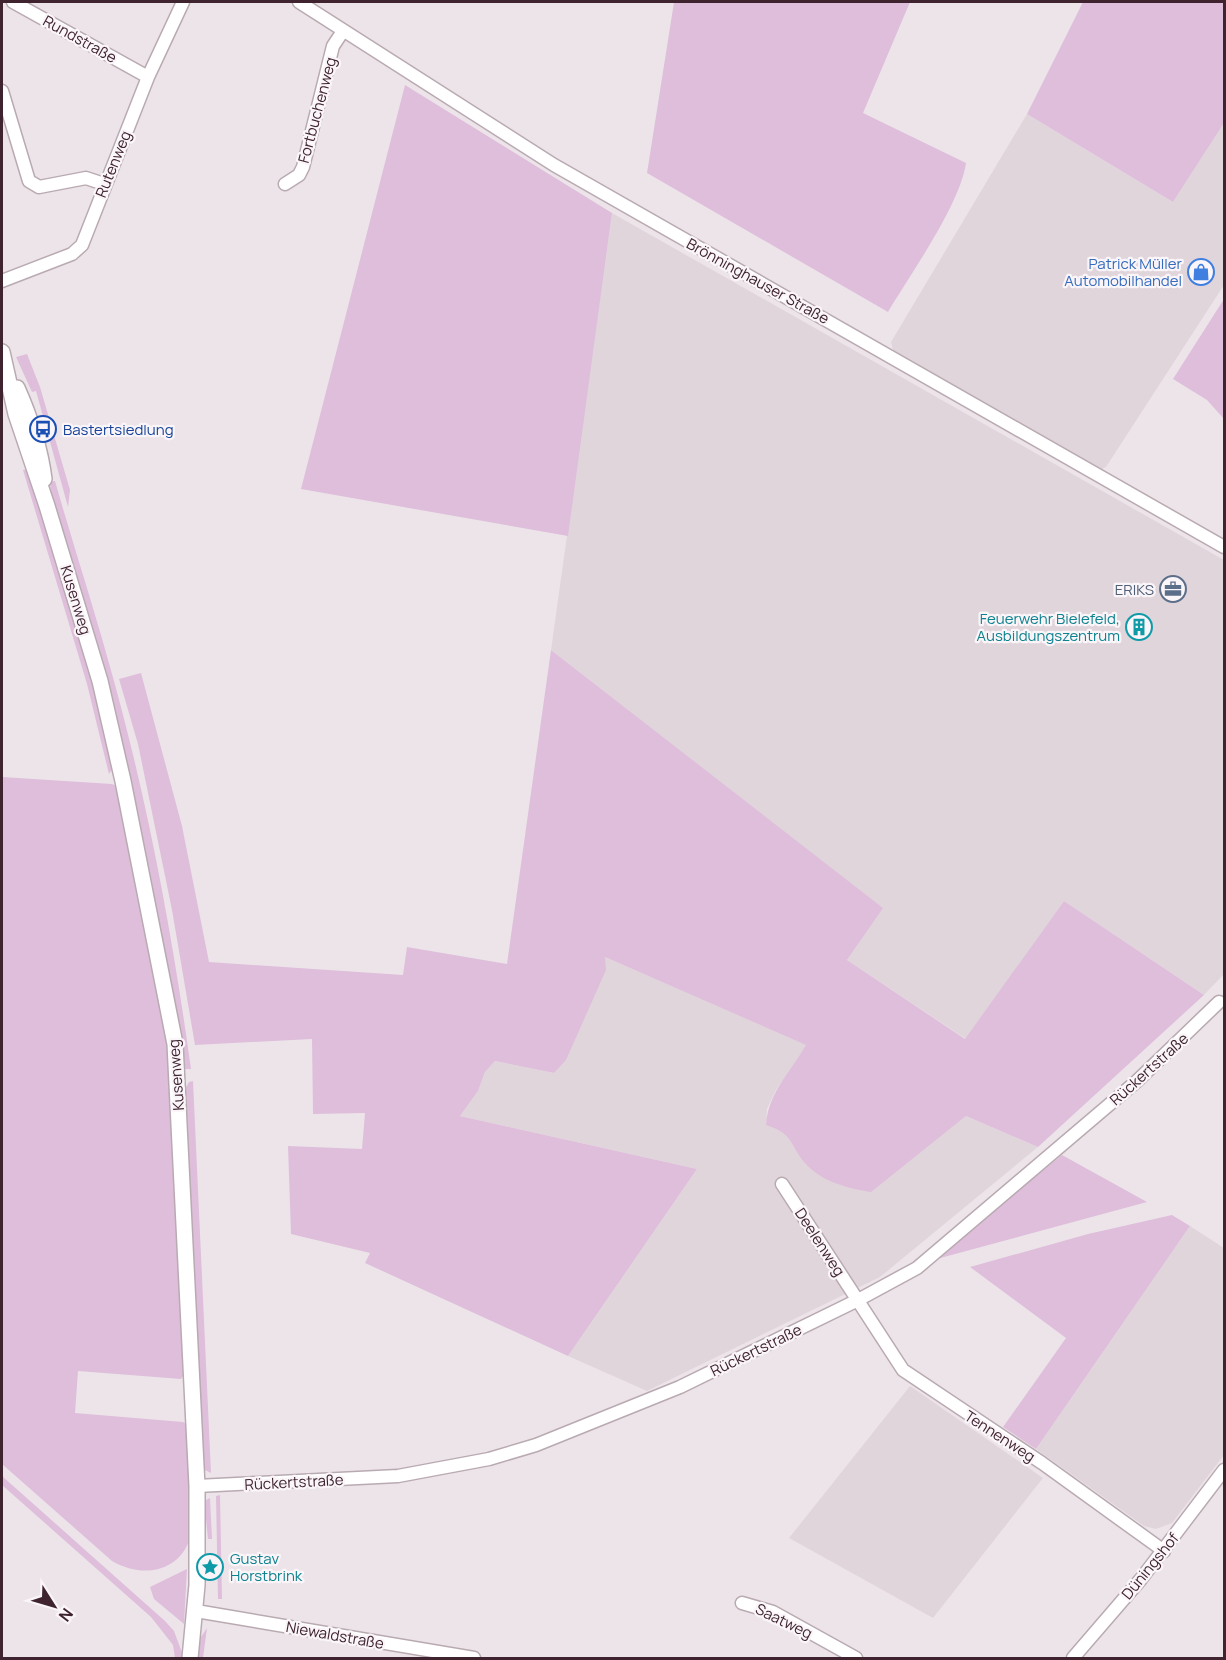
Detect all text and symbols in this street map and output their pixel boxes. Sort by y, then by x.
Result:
street label: Rundstraße [39,10,121,68]
street label: Fortbuchenweg [293,55,341,165]
street label: Rutenweg [90,127,136,201]
street label: Brönninghauser Straße [683,233,833,329]
place label: Patrick Müller Automobilhandel [1064,253,1183,291]
shop icon: Patrick Müller Automobilhandel [1186,257,1216,287]
bus stop icon: Bastertsiedlung [28,414,58,444]
place label: Bastertsiedlung [63,419,174,440]
street label: Kusenweg [56,563,96,637]
office icon: ERIKS [1158,574,1188,604]
place label: ERIKS [1115,579,1154,600]
place label: Feuerwehr Bielefeld, Ausbildungszentrum [977,608,1120,646]
building icon: Feuerwehr Bielefeld, Ausbildungszentrum [1124,612,1154,642]
street label: Rückertstraße [1105,1028,1193,1110]
street label: Kusenweg [163,1039,189,1111]
street label: Deelenweg [790,1204,850,1280]
street label: Rückertstraße [707,1319,805,1381]
street label: Tennenweg [961,1405,1039,1467]
street label: Rückertstraße [244,1469,344,1495]
street label: Düningshof [1117,1528,1184,1604]
place label: Gustav Horstbrink [230,1548,303,1586]
place icon: Gustav Horstbrink [195,1552,225,1582]
north arrow [24,1576,84,1636]
street label: Saatweg [752,1598,816,1644]
text: N [54,1604,78,1626]
street label: Niewaldstraße [284,1616,386,1654]

